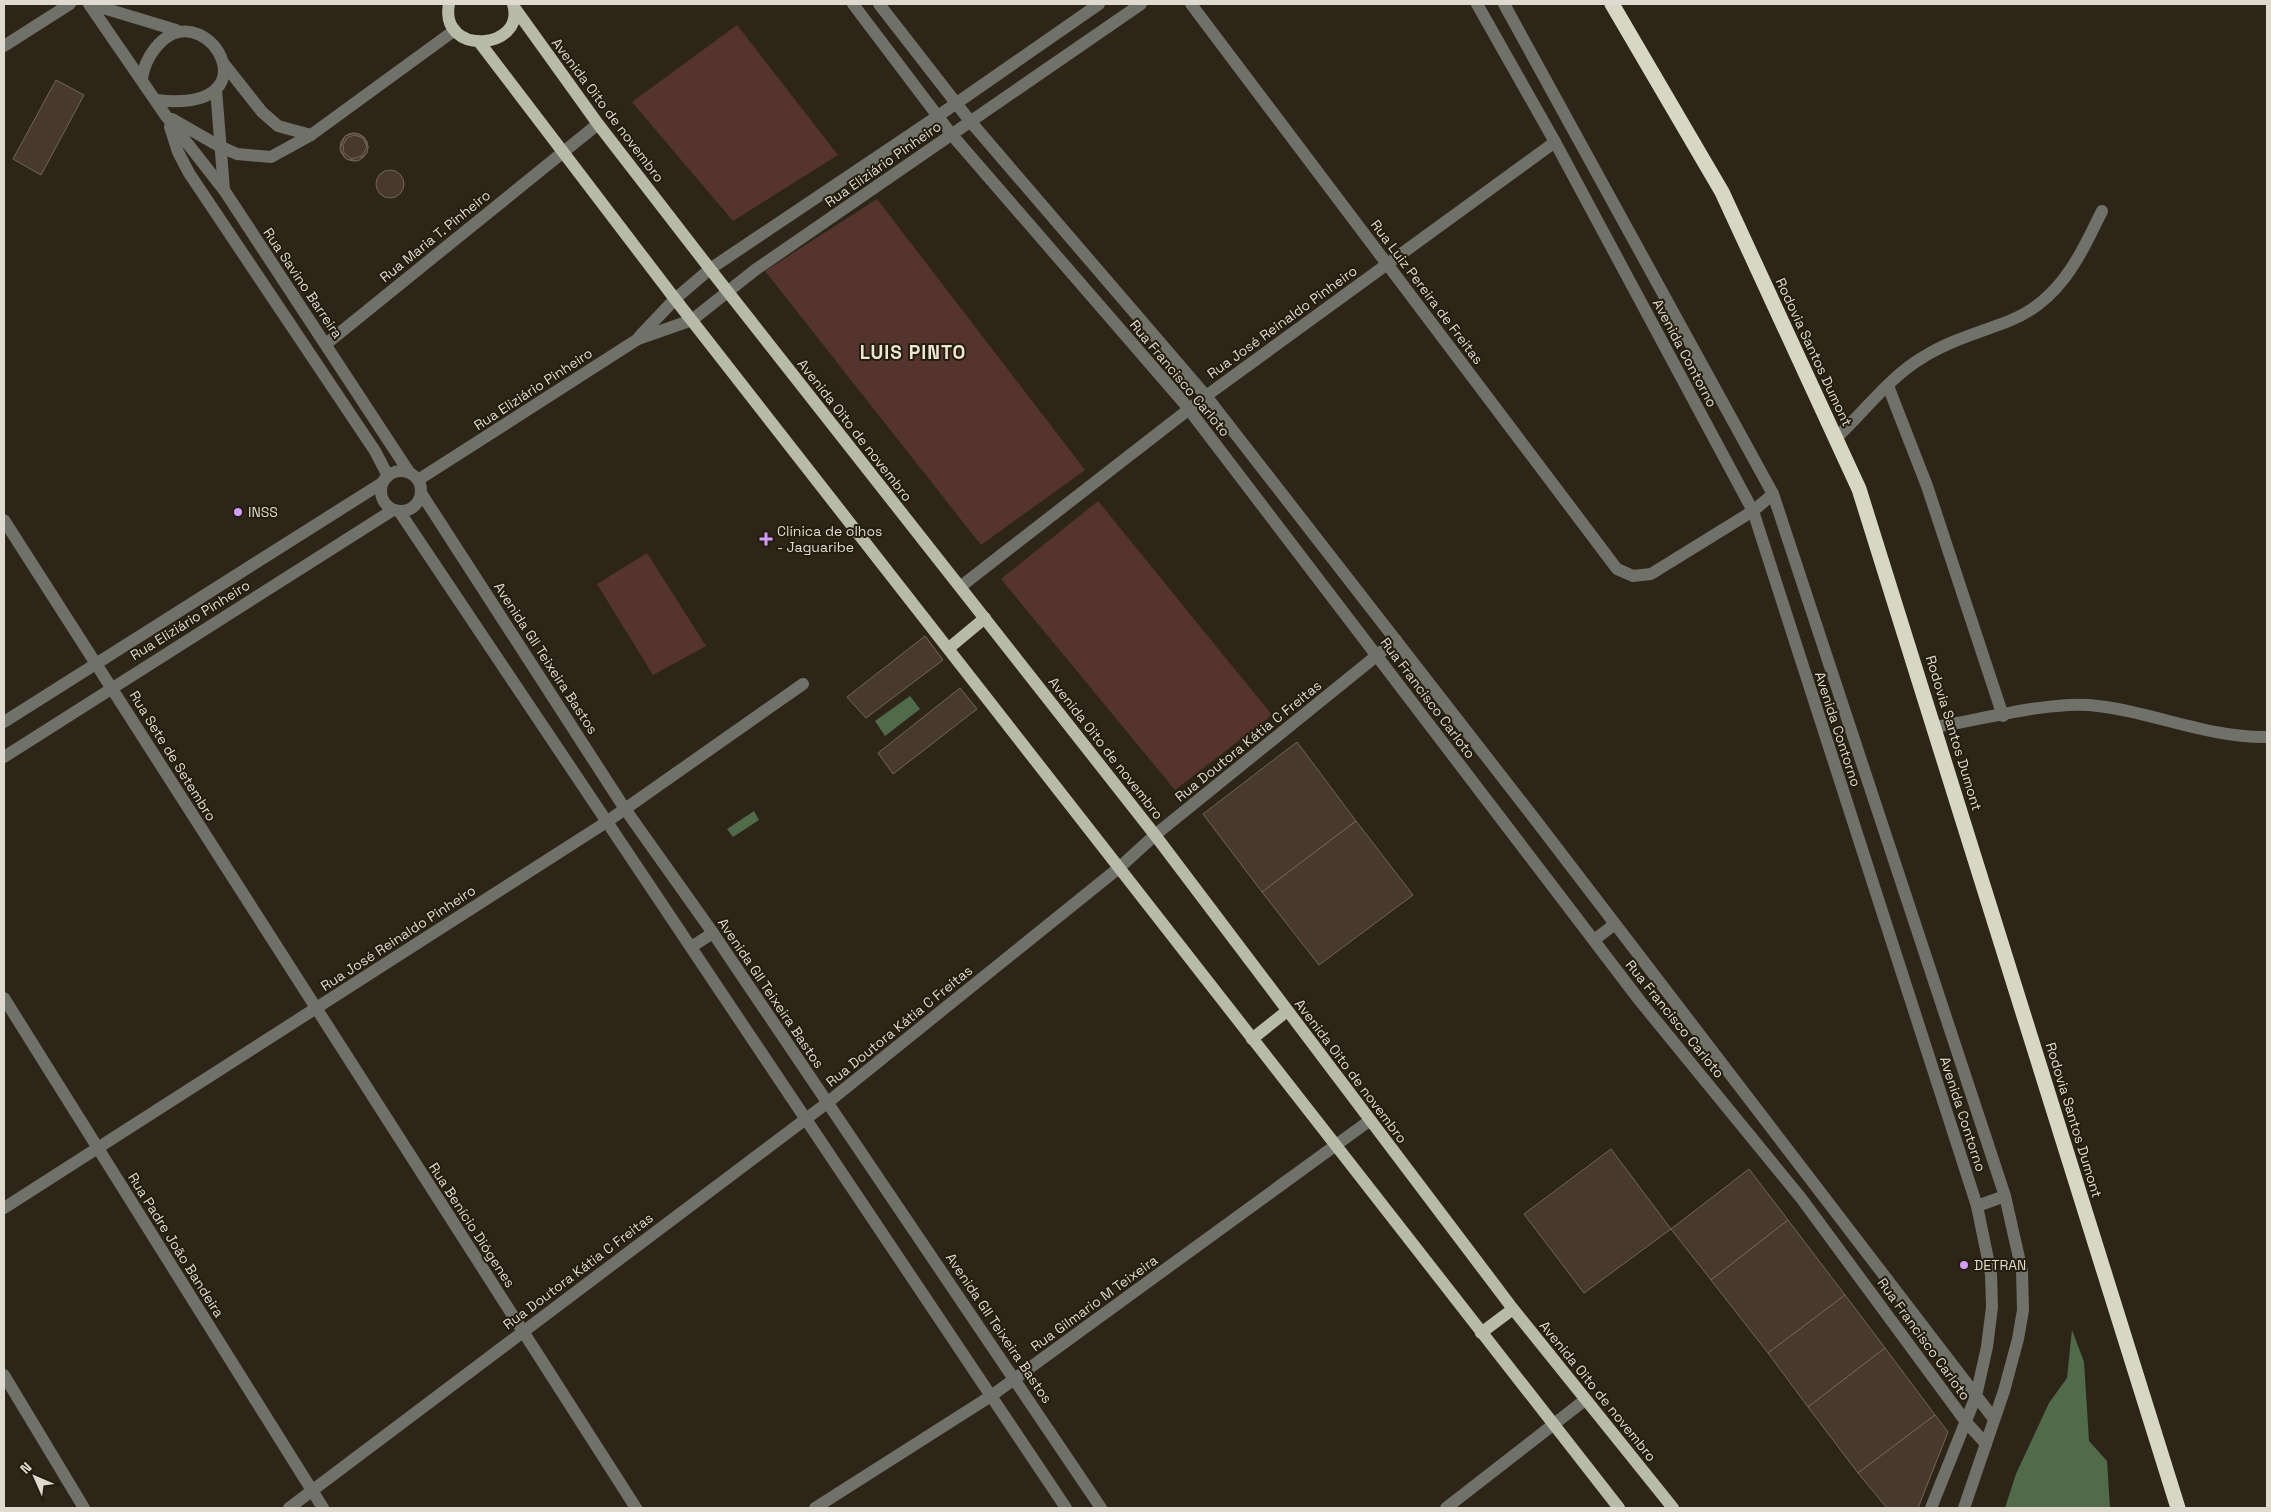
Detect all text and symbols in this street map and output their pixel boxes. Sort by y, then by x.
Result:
street label: Avenida Oito de novembro [548,34,668,186]
street label: Rua Eliziário Pinheiro [821,117,945,211]
street label: Rua Maria T. Pinheiro [376,186,494,286]
street label: Rua Luiz Pereira de Freitas [1367,216,1487,368]
street label: Rua Savino Barreira [259,224,347,342]
street label: Rua José Reinaldo Pinheiro [1203,261,1361,383]
street label: Rodovia Santos Dumont [1772,275,1856,429]
street label: Avenida Contorno [1649,296,1721,410]
street label: Rua Francisco Carloto [1126,316,1234,440]
district label: LUIS PINTO [860,340,966,365]
street label: Rua Eliziário Pinheiro [470,344,596,434]
street label: Avenida Oito de novembro [794,355,916,505]
place label: INSS [248,503,278,521]
marker: INSS [232,506,244,518]
place label: Clínica de olhos - Jaguaribe [777,522,882,556]
marker: Clínica de olhos - Jaguaribe [759,532,773,546]
street label: Rua Eliziário Pinheiro [127,576,253,664]
street label: Avenida GIl Teixeira Bastos [490,579,602,737]
street label: Rua Francisco Carloto [1377,634,1479,762]
street label: Rodovia Santos Dumont [1922,653,1986,813]
street label: Avenida Contorno [1811,669,1865,789]
street label: Avenida Oito de novembro [1045,673,1167,823]
street label: Rua Doutora Kátia C Freitas [1171,676,1325,806]
street label: Rua Sete de Setembro [126,687,220,825]
street label: Rua José Reinaldo Pinheiro [317,881,479,995]
street label: Avenida GIl Teixeira Bastos [714,914,828,1072]
street label: Rua Francisco Carloto [1622,956,1728,1082]
street label: Rua Doutora Kátia C Freitas [822,961,976,1091]
street label: Avenida Oito de novembro [1291,995,1411,1147]
street label: Rodovia Santos Dumont [2042,1040,2106,1200]
street label: Avenida Contorno [1936,1054,1990,1174]
street label: Rua Benício Diógenes [425,1159,519,1291]
street label: Rua Padre João Bandeira [124,1169,228,1321]
street label: Rua Doutora Kátia C Freitas [499,1209,657,1333]
street label: Avenida GIl Teixeira Bastos [942,1249,1056,1407]
street label: Rua Gilmario M Teixeira [1027,1251,1161,1355]
place label: DETRAN [1974,1256,2026,1274]
marker: DETRAN [1958,1259,1970,1271]
street label: Rua Francisco Carloto [1873,1274,1975,1404]
street label: Avenida Oito de novembro [1536,1317,1660,1465]
north arrow [10,1452,60,1502]
text: N [16,1458,35,1477]

